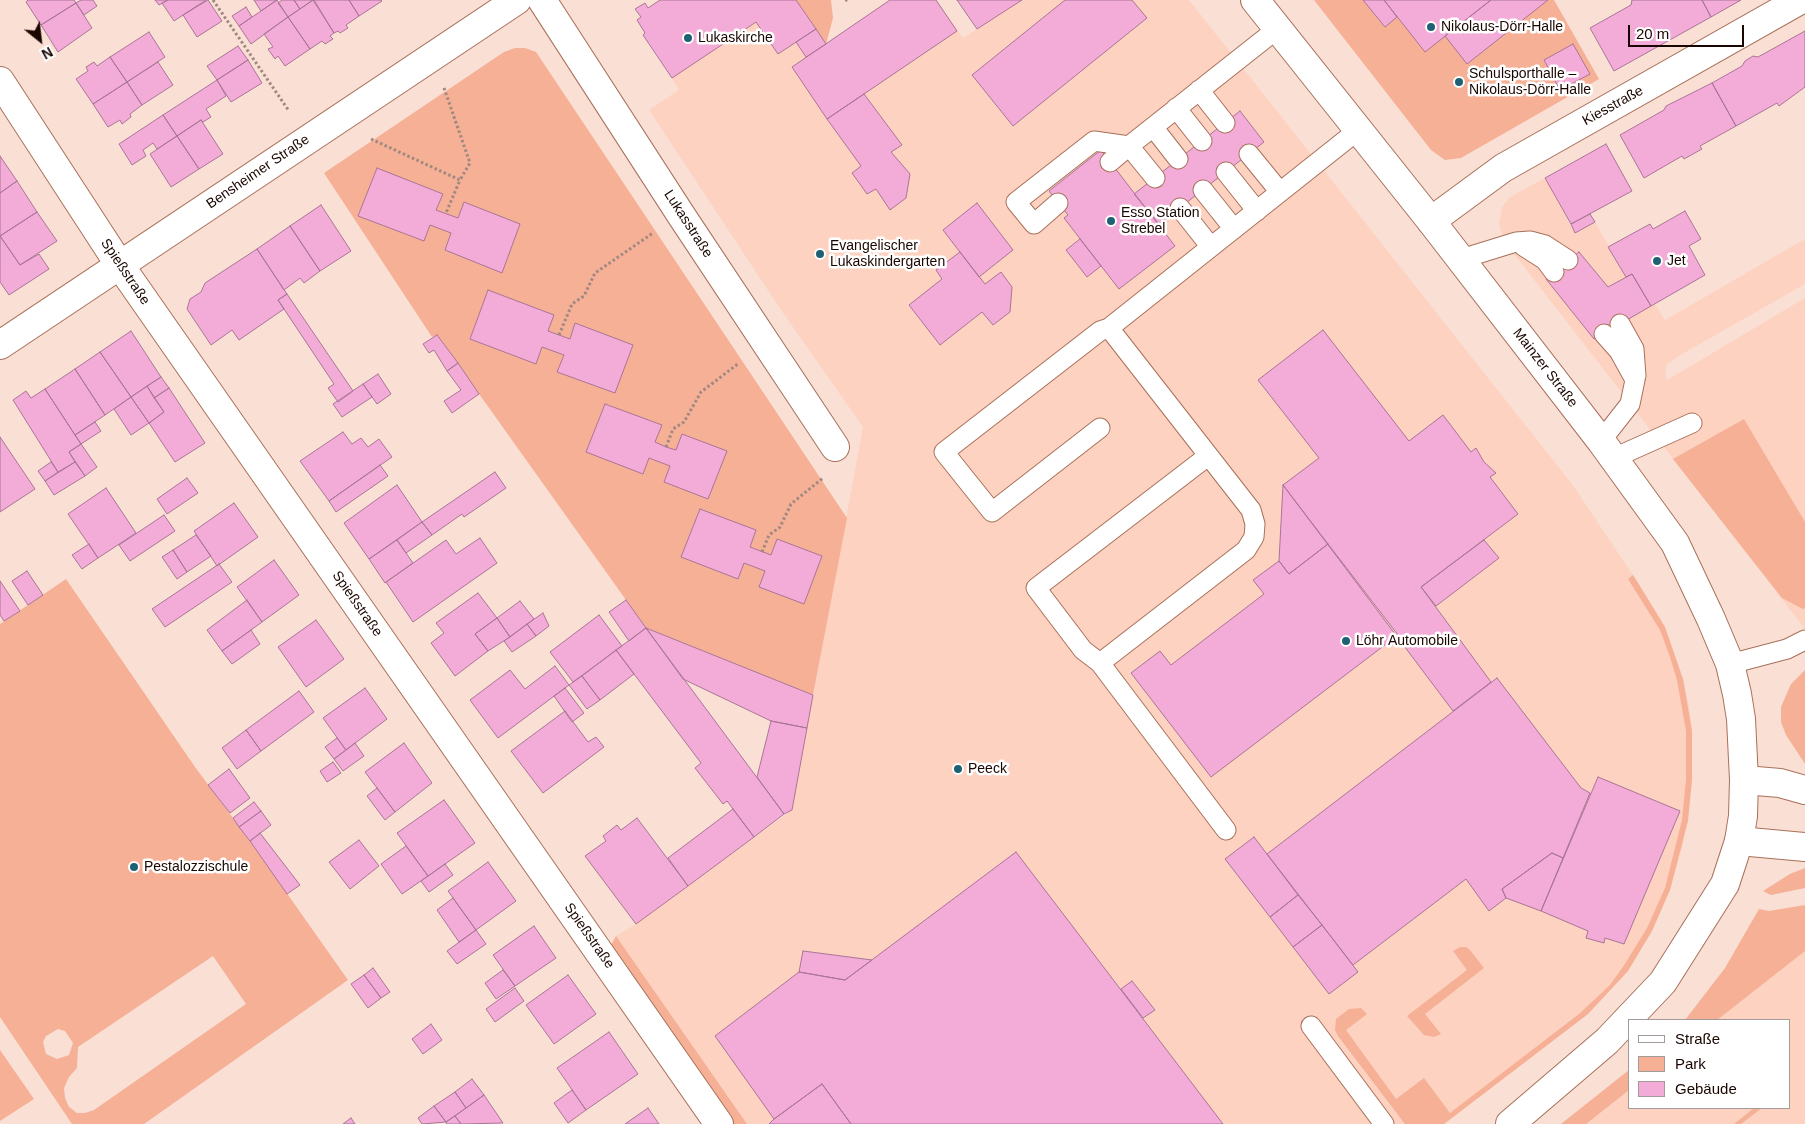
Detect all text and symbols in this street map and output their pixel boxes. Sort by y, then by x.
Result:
north arrow [15,15,65,65]
scale bar [1630,15,1746,47]
place label: Nikolaus-Dörr-Halle [1441,19,1563,35]
marker: Nikolaus-Dörr-Halle [1425,21,1437,33]
text: 20 m [1636,25,1669,42]
place label: Lukaskirche [698,30,773,46]
marker: Lukaskirche [682,32,694,44]
text: N [39,44,56,63]
place label: Schulsporthalle – Nikolaus-Dörr-Halle [1469,66,1591,98]
marker: Schulsporthalle – Nikolaus-Dörr-Halle [1453,76,1465,88]
street label: Kiesstraße [1580,82,1646,130]
street label: Bensheimer Straße [203,131,313,213]
street label: Lukasstraße [660,187,716,261]
place label: Esso Station Strebel [1121,205,1200,238]
marker: Esso Station Strebel [1105,215,1117,227]
street label: Spießstraße [97,236,153,308]
place label: Evangelischer Lukaskindergarten [830,238,945,270]
marker: Evangelischer Lukaskindergarten [814,248,826,260]
place label: Jet [1667,253,1686,269]
marker: Jet [1651,255,1663,267]
street label: Mainzer Straße [1509,325,1581,411]
street label: Spießstraße [328,568,386,640]
place label: Löhr Automobile [1356,633,1458,649]
marker: Löhr Automobile [1340,635,1352,647]
place label: Peeck [968,761,1007,777]
marker: Peeck [952,763,964,775]
place label: Pestalozzischule [144,859,248,875]
marker: Pestalozzischule [128,861,140,873]
street label: Spießstraße [560,900,618,972]
legend [1628,1019,1790,1109]
text: Straße [1675,1030,1720,1047]
text: Park [1675,1055,1706,1072]
text: Gebäude [1675,1080,1737,1097]

